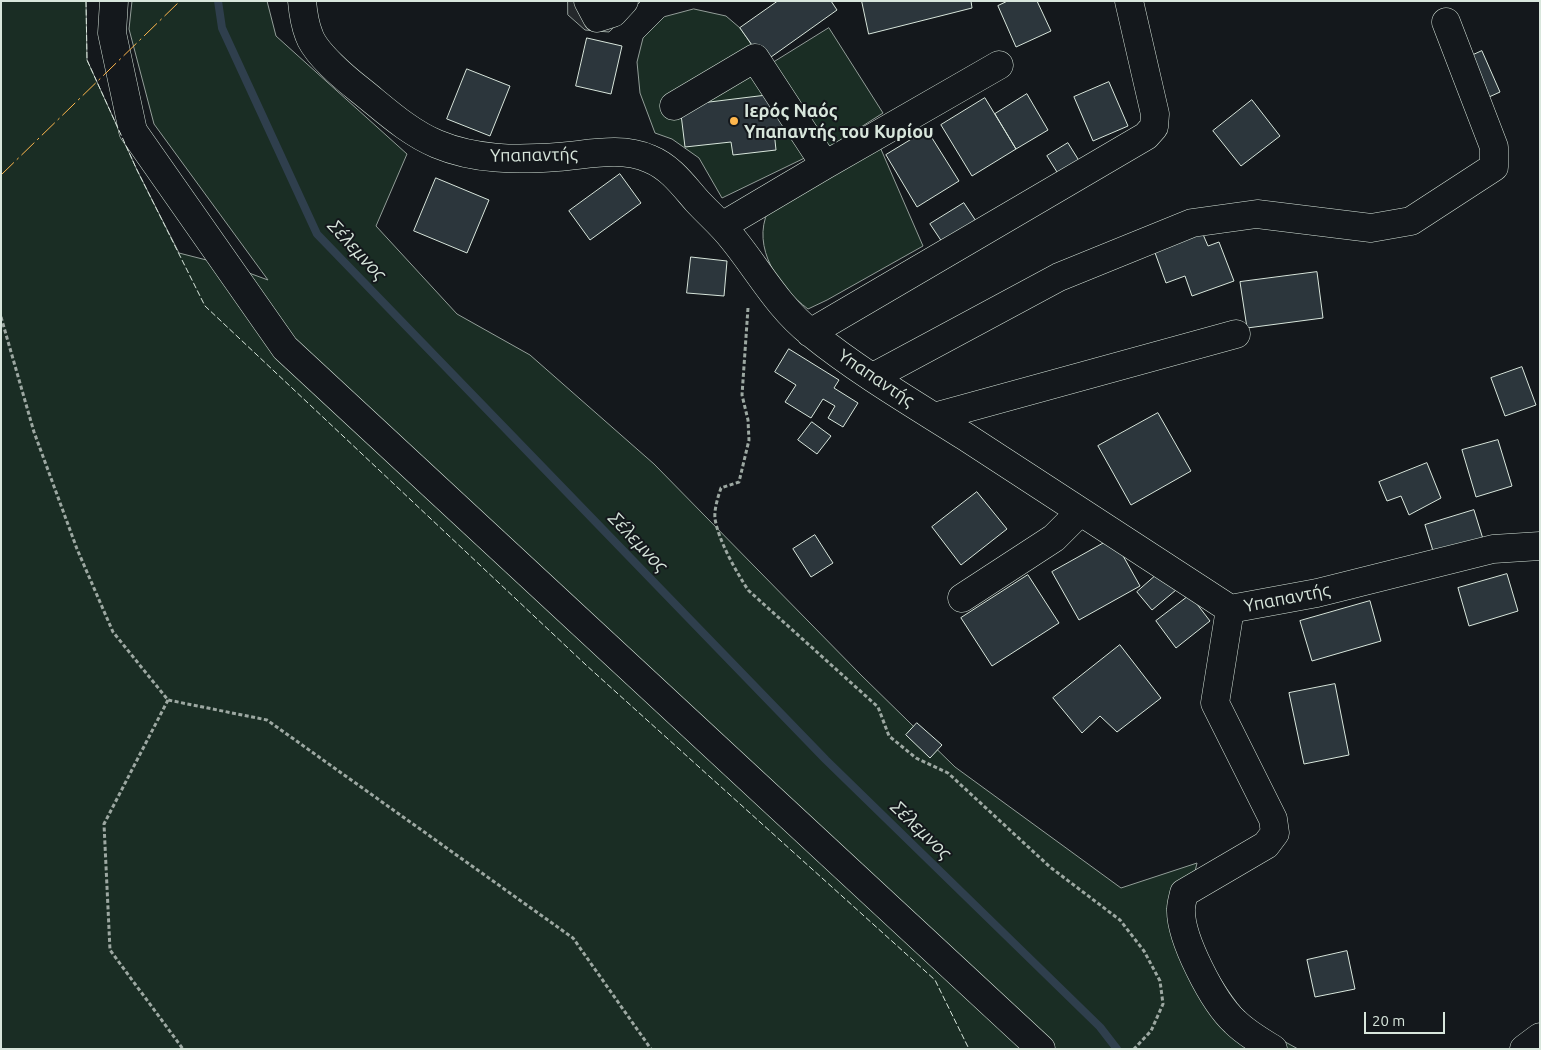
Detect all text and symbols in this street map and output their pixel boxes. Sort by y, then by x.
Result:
place label: Ιερός Ναός Υπαπαντής του Κυρίου [744,100,934,142]
marker: Ιερός Ναός Υπαπαντής του Κυρίου [728,115,740,127]
street label: Υπαπαντής [490,143,578,167]
water label: Σέλεμνος [323,215,391,285]
street label: Υπαπαντής [834,345,918,411]
water label: Σέλεμνος [604,507,672,577]
street label: Υπαπαντής [1242,579,1332,617]
water label: Σέλεμνος [886,796,956,864]
scale bar [1366,1002,1447,1034]
text: 20 m [1372,1012,1405,1029]

